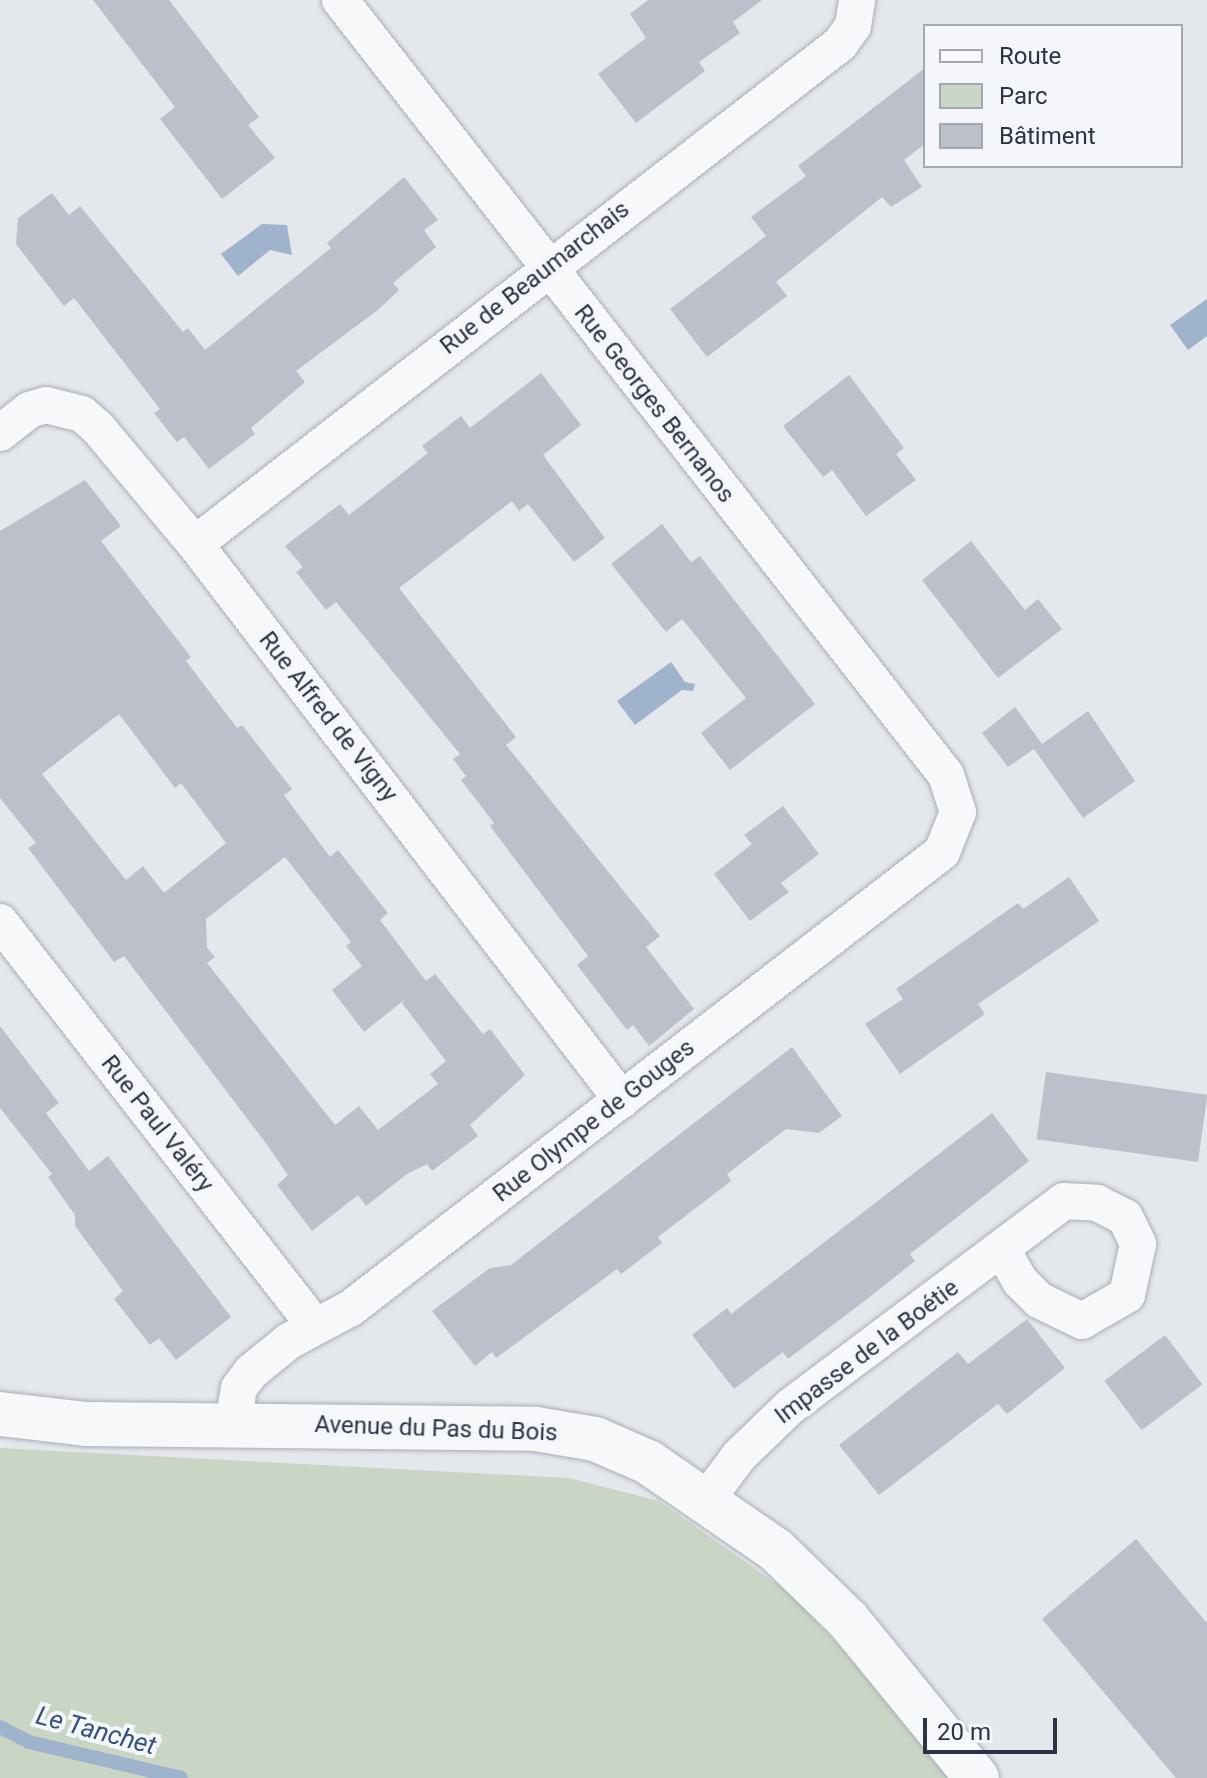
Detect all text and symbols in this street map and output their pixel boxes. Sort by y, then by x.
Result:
legend [923,24,1183,168]
text: Route [999,42,1061,70]
text: Parc [999,82,1048,110]
text: Bâtiment [999,122,1096,150]
street label: Rue de Beaumarchais [435,195,635,361]
street label: Rue Georges Bernanos [568,299,740,509]
street label: Rue Alfred de Vigny [253,626,403,808]
street label: Rue Olympe de Gouges [488,1033,700,1209]
street label: Rue Paul Valéry [95,1050,219,1198]
street label: Impasse de la Boétie [770,1274,964,1430]
street label: Avenue du Pas du Bois [314,1410,558,1448]
water label: Le Tanchet [32,1700,160,1762]
scale bar [927,1702,1061,1752]
text: 20 m [937,1718,991,1746]

